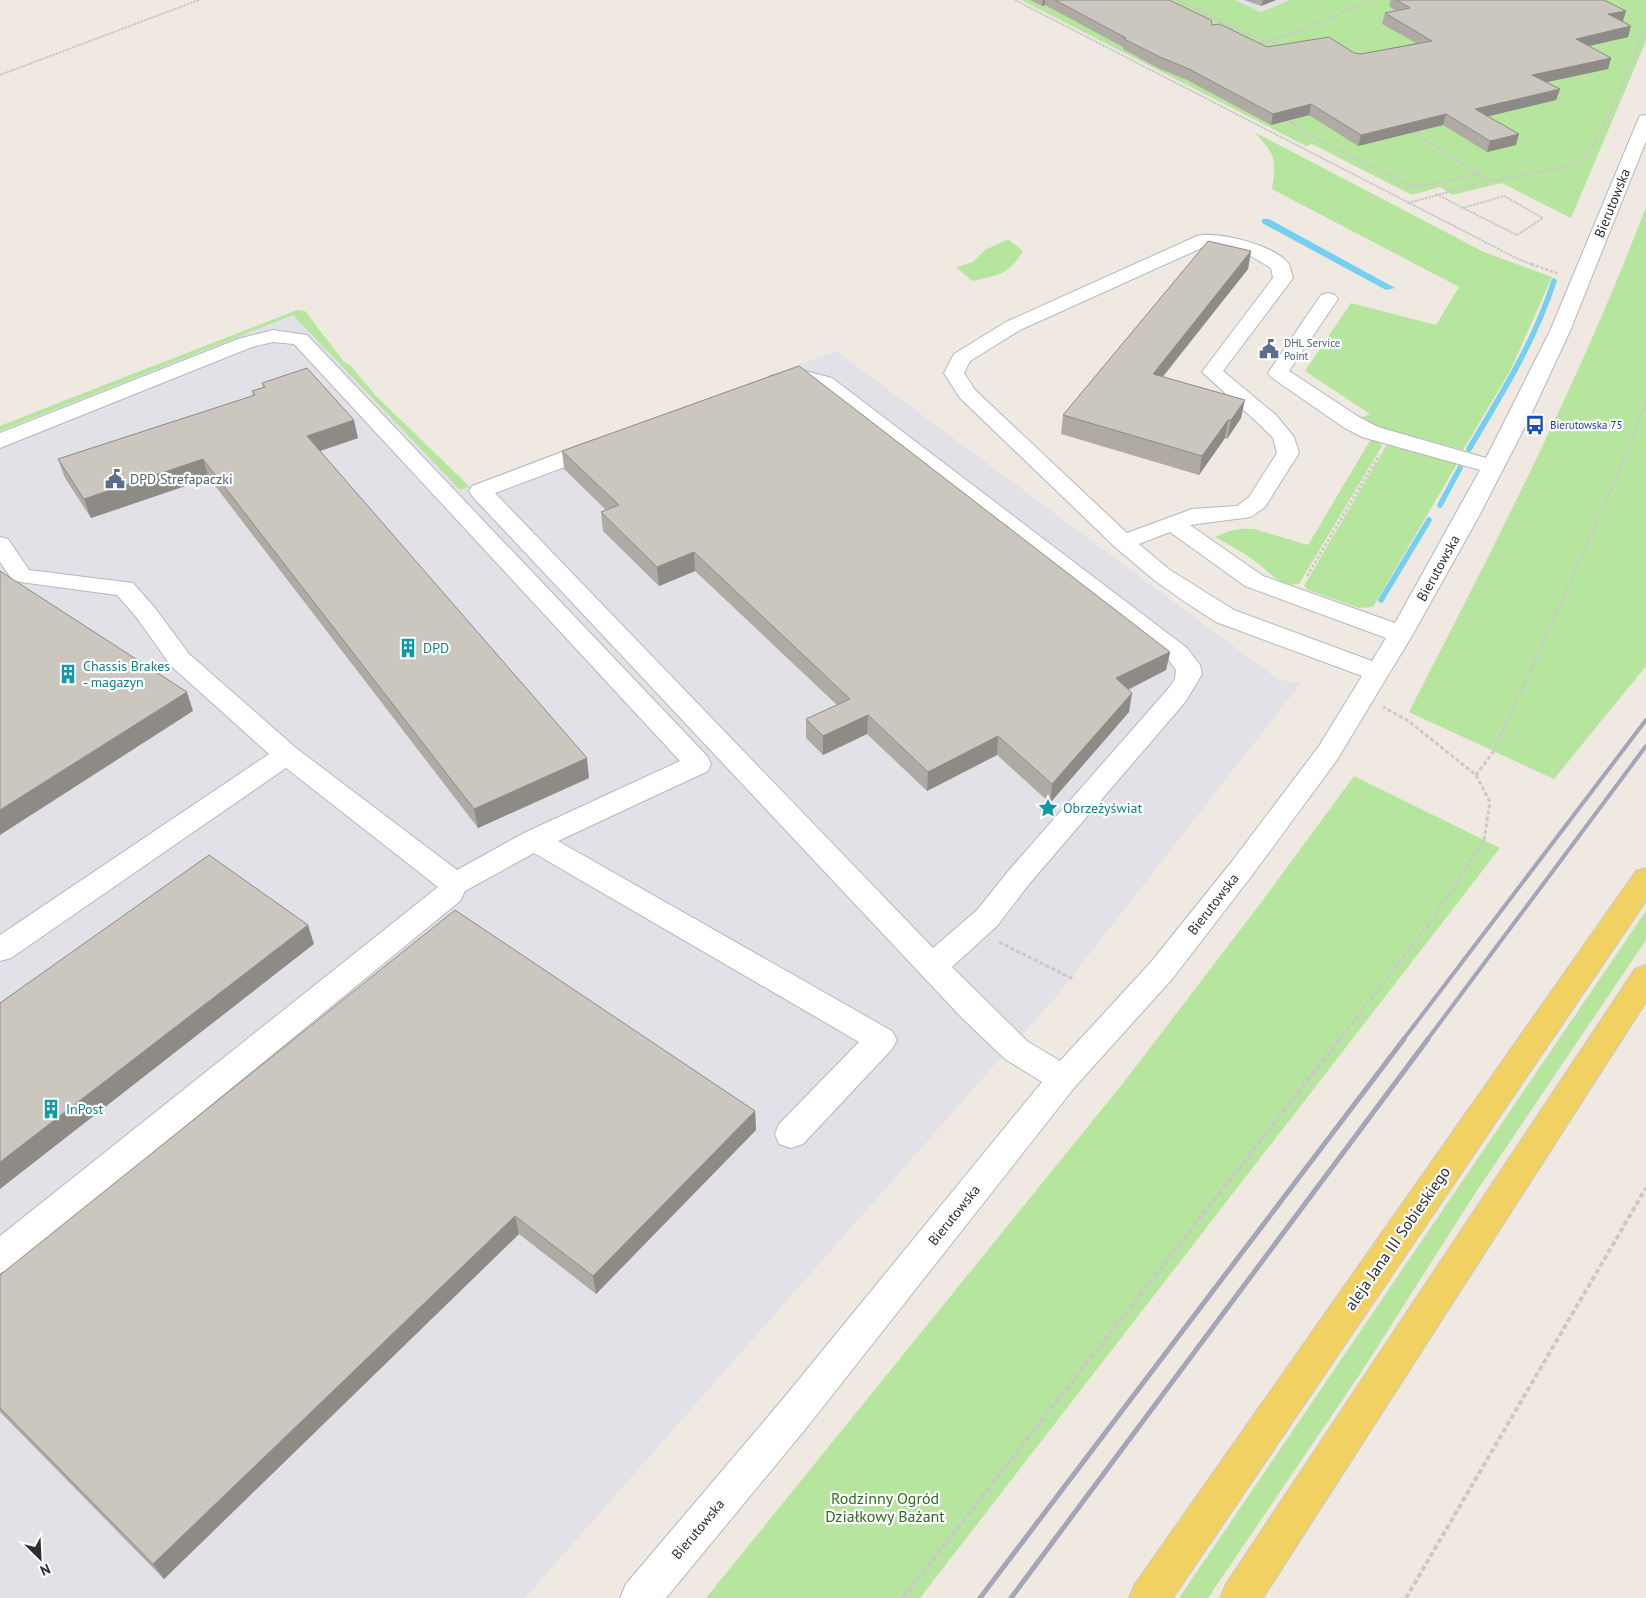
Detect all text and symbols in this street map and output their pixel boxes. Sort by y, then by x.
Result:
street label: Bierutowska [1590,166,1634,240]
place label: DHL Service Point [1284,336,1341,363]
public building icon: DHL Service Point [1258,338,1280,360]
bus stop icon: Bierutowska 75 [1524,414,1546,436]
place label: Bierutowska 75 [1550,418,1622,432]
public building icon: DPD Strefapaczki [104,468,126,490]
place label: DPD Strefapaczki [130,470,233,488]
street label: Bierutowska [1412,532,1464,604]
building icon: DPD [397,637,419,659]
place label: DPD [423,639,449,657]
place label: Chassis Brakes - magazyn [83,657,170,691]
building icon: Chassis Brakes - magazyn [57,663,79,685]
place icon: Obrzeżyświat [1037,797,1059,819]
place label: Obrzeżyświat [1063,799,1142,817]
street label: Bierutowska [1183,870,1243,938]
building icon: InPost [40,1098,62,1120]
place label: InPost [66,1100,103,1118]
street label: aleja Jana III Sobieskiego [1340,1162,1454,1314]
street label: Bierutowska [924,1181,984,1249]
park label: Rodzinny Ogród Działkowy Bażant [825,1488,945,1526]
street label: Bierutowska [668,1495,728,1563]
north arrow [15,1533,65,1583]
text: N [37,1560,53,1580]

